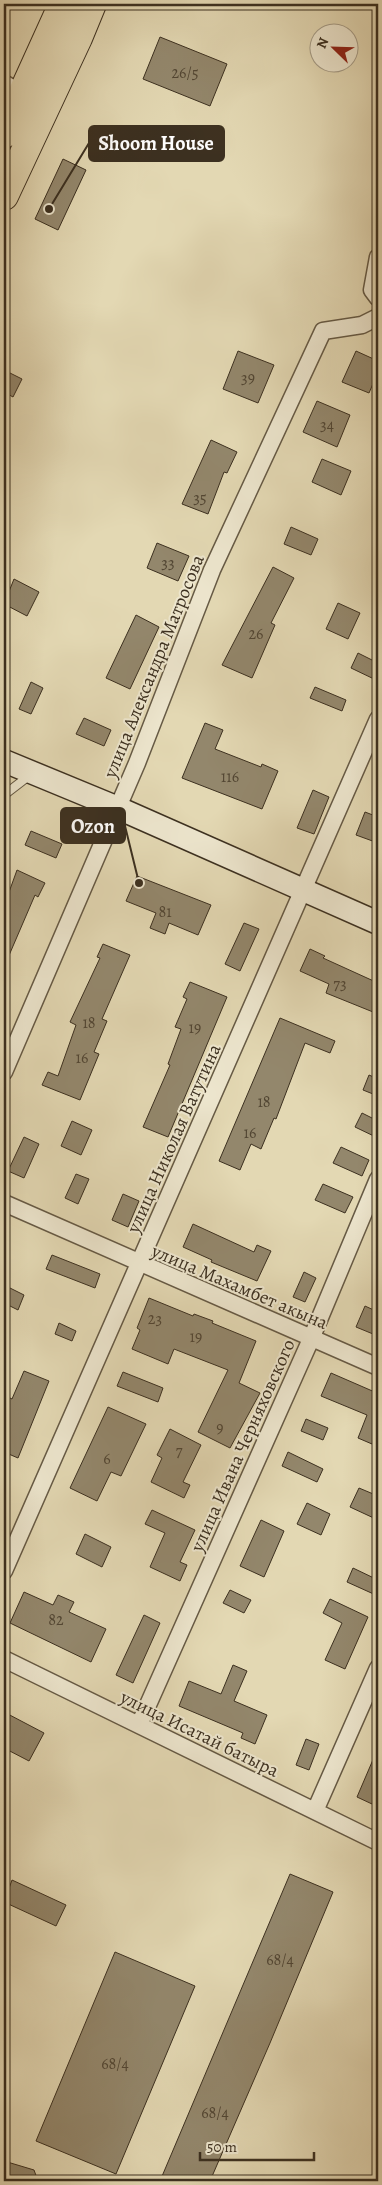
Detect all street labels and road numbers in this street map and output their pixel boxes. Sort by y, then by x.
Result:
street label: улица Александра Матросова [97,551,211,783]
street label: улица Николая Ватутина [120,1040,227,1238]
street label: улица Махамбет акына [146,1238,332,1336]
street label: улица Ивана Черняховского [184,1335,302,1557]
street label: улица Исатай батыра [115,1684,284,1784]

